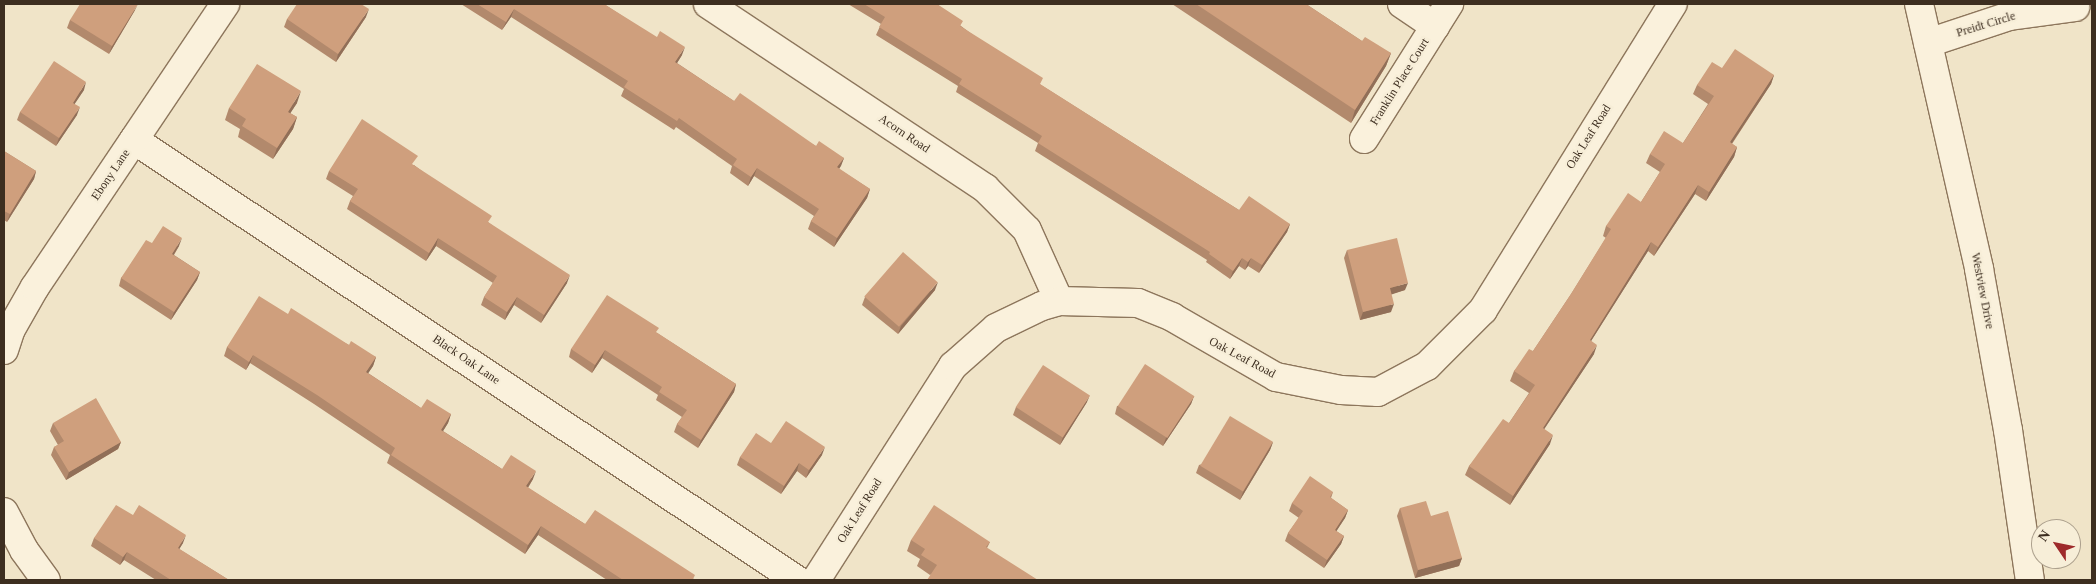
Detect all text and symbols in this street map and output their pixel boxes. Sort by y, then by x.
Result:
street label: Preidt Circle [1955,9,2017,41]
street label: Franklin Place Court [1367,36,1433,128]
street label: Oak Leaf Road [1563,102,1615,172]
street label: Acorn Road [876,112,932,156]
street label: Ebony Lane [89,147,133,203]
street label: Westview Drive [1968,252,1996,330]
street label: Black Oak Lane [430,332,502,388]
street label: Oak Leaf Road [1206,334,1278,382]
street label: Oak Leaf Road [834,476,886,546]
north arrow [2031,519,2081,569]
text: N [2035,528,2053,544]

